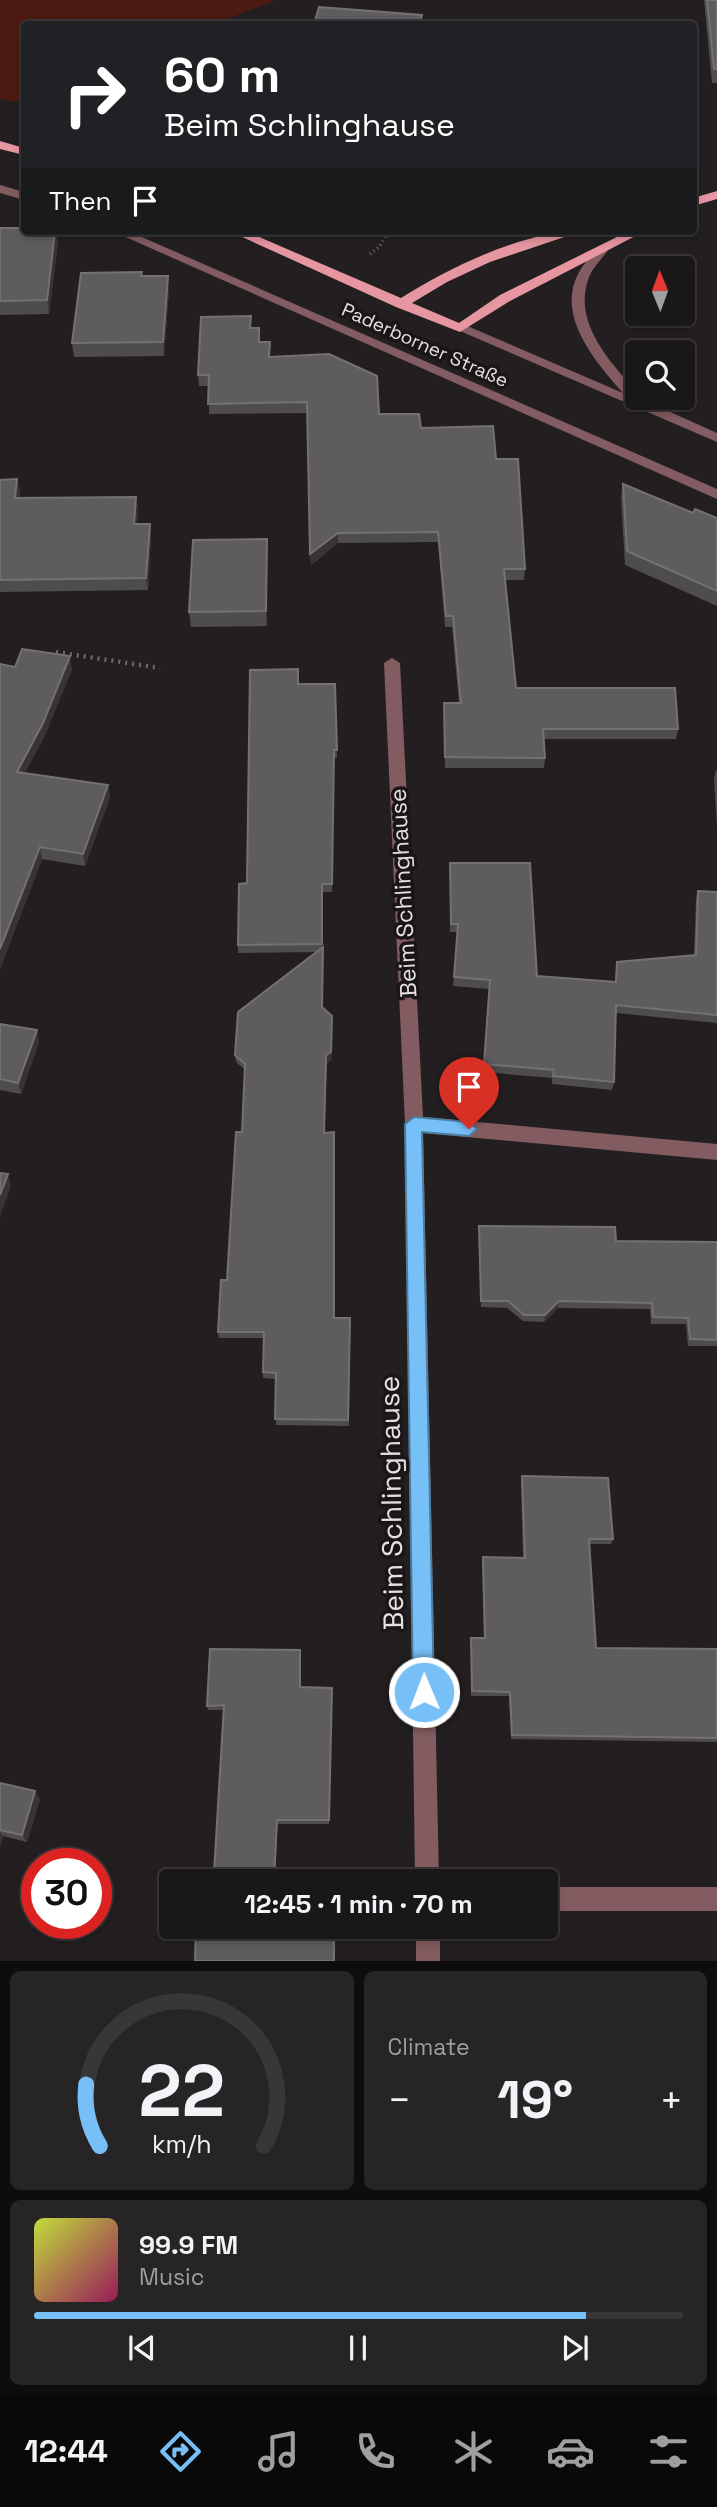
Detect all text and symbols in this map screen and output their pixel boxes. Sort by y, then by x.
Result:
text: 60 m [164,44,280,106]
icon: right [49,49,140,140]
text: Beim Schlinghause [164,105,455,145]
icon: arrive [126,182,164,220]
text: Then [49,184,112,218]
north arrow [625,256,695,326]
map controls [625,256,695,410]
street label: Paderborner Straße [338,297,512,393]
button: search [625,340,695,410]
street label: Beim Schlinghause [383,788,423,998]
pin [439,1057,499,1129]
icon: arrive [450,1068,488,1106]
street label: Beim Schlinghause [371,1375,411,1631]
position arrow [387,1655,461,1729]
speed limit sign: 30 [21,1848,112,1939]
text: 12:45 · 1 min · 70 m [244,1887,473,1921]
text: Climate [388,2032,470,2062]
text: 22 [139,2045,225,2138]
text: 19° [497,2067,573,2133]
text: − [388,2076,411,2124]
text: + [659,2076,683,2124]
text: km/h [152,2128,212,2160]
text: 99.9 FM [139,2228,238,2262]
text: Music [139,2262,204,2292]
icon: previous [123,2329,161,2367]
icon: pause [339,2329,377,2367]
icon: next [556,2329,594,2367]
icon: directions [156,2427,205,2476]
icon: music [254,2427,303,2476]
icon: phone [351,2427,400,2476]
icon: climate [449,2427,498,2476]
icon: car [546,2427,595,2476]
icon: filters [644,2427,693,2476]
text: 12:44 [24,2431,108,2471]

